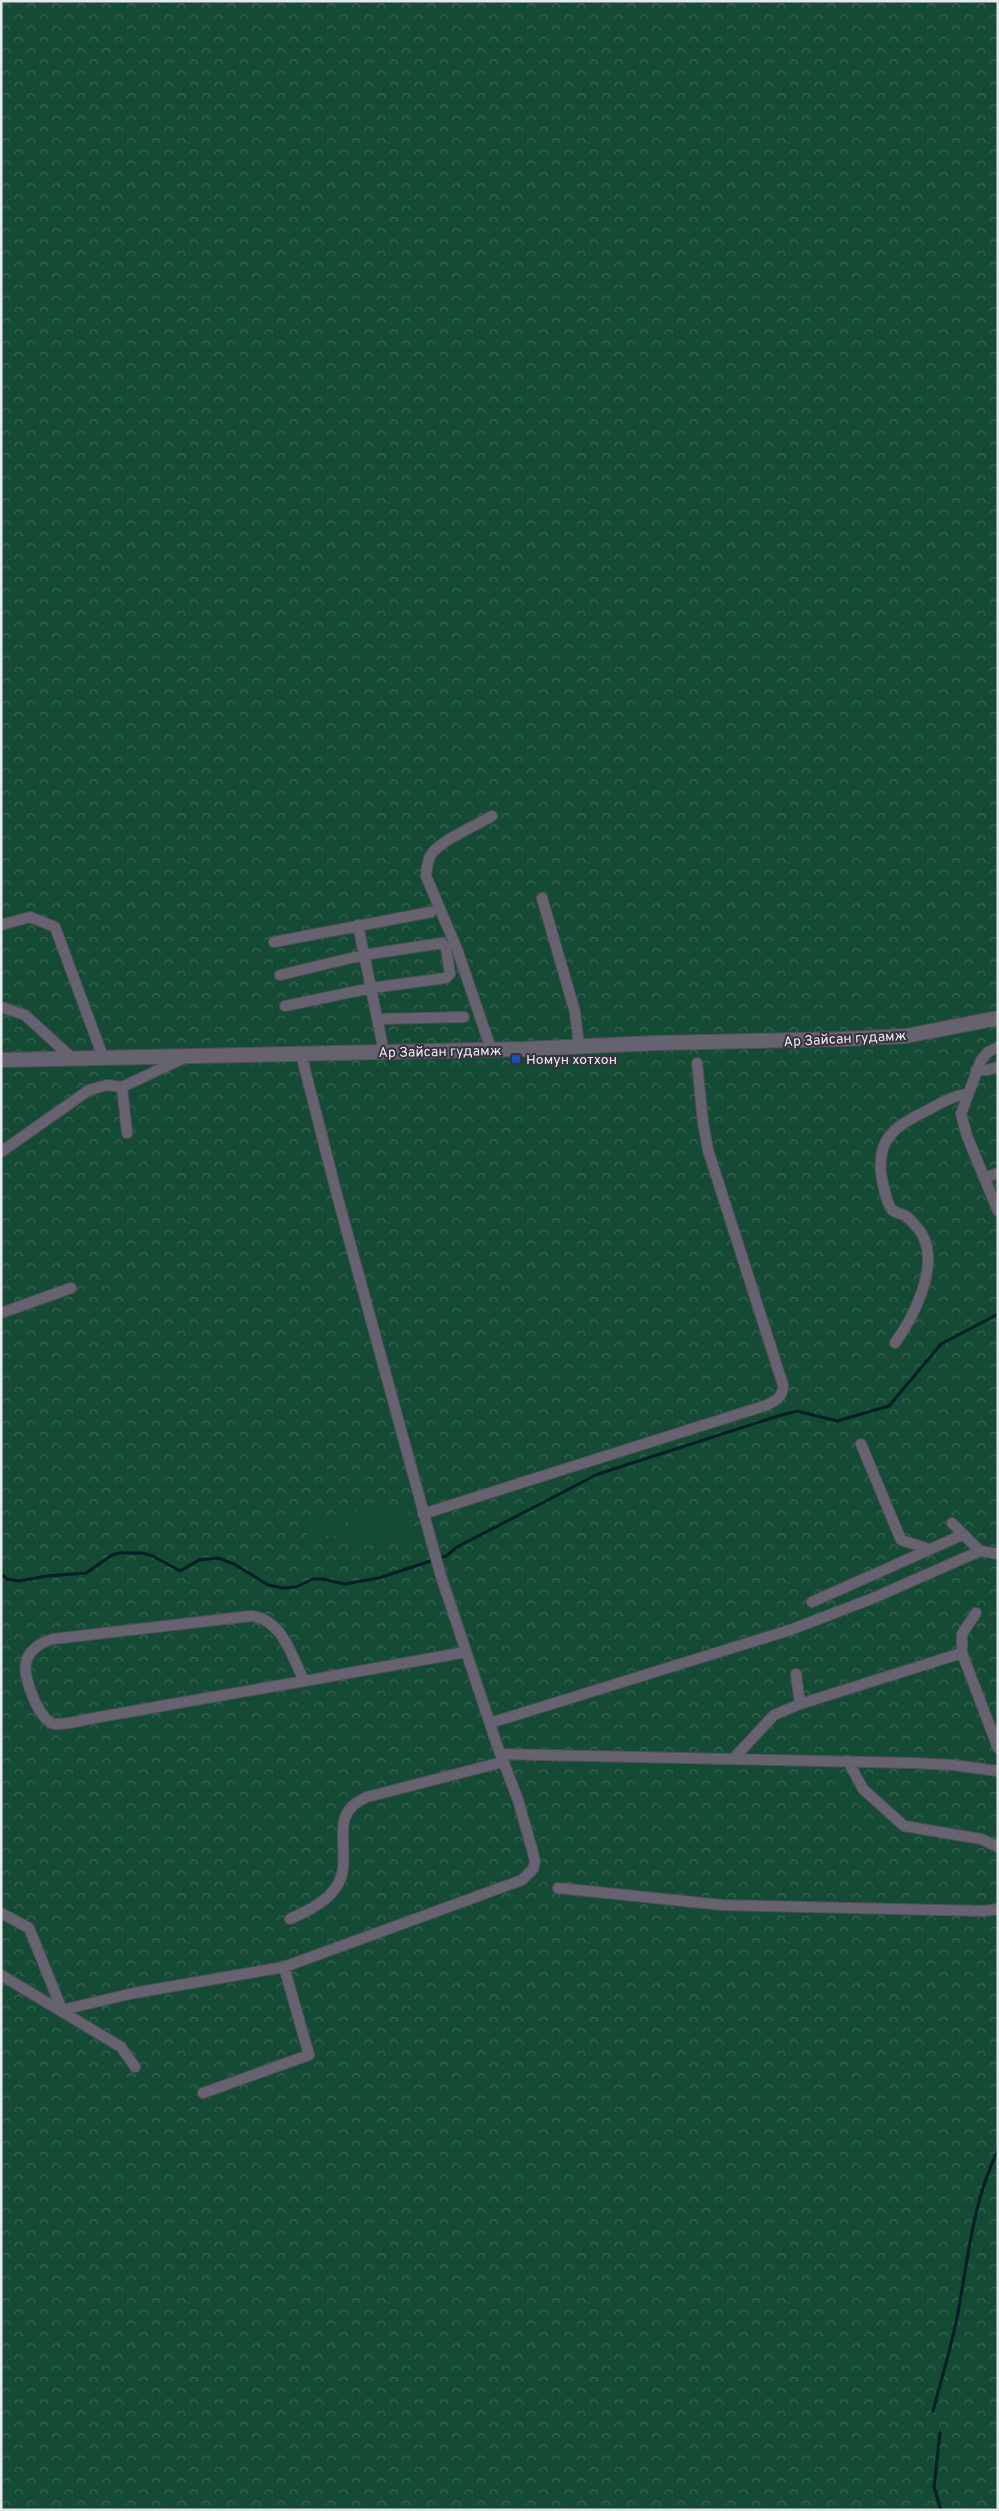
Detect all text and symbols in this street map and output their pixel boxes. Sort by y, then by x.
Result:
street label: Ар Зайсан гудамж [783,1028,907,1051]
street label: Ар Зайсан гудамж [378,1043,502,1062]
place label: Номун хотхон [526,1052,617,1069]
marker: Номун хотхон [510,1053,522,1065]

